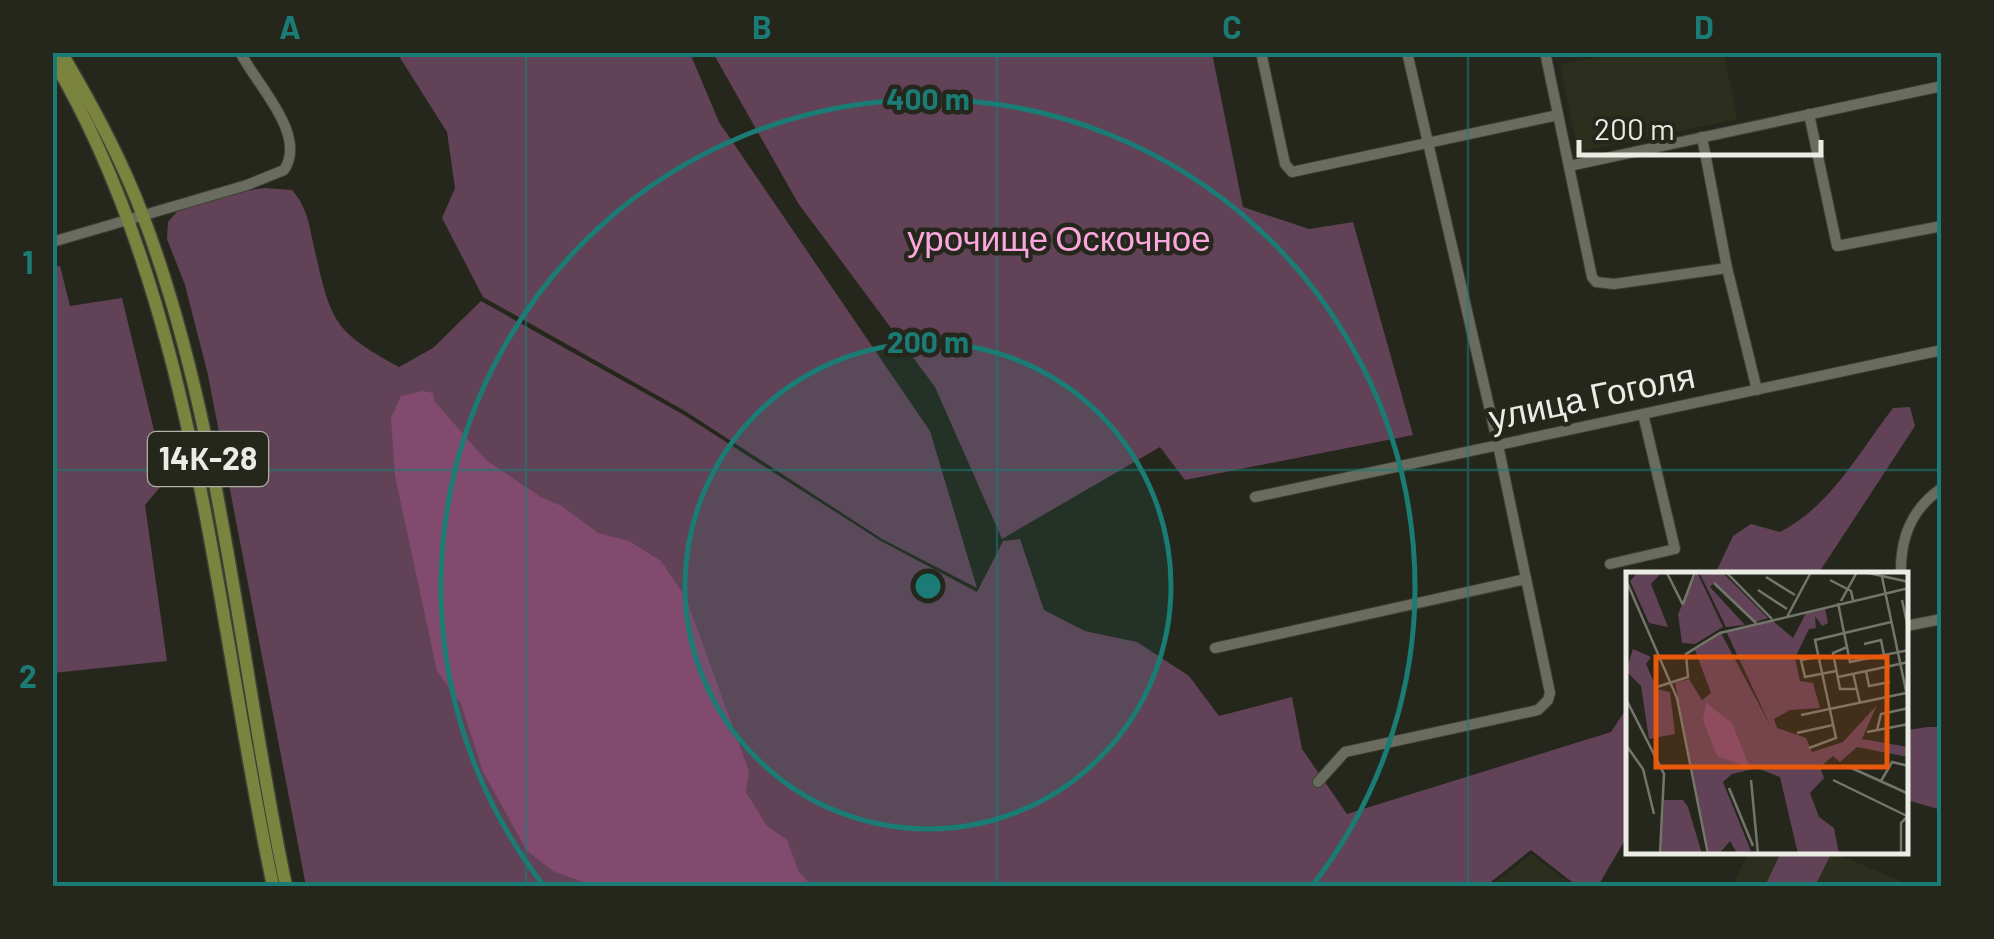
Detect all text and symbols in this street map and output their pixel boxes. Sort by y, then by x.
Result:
text: A [279,7,301,45]
text: B [752,7,772,45]
text: C [1222,7,1242,45]
text: D [1694,7,1714,45]
text: 400 m [886,80,970,116]
scale bar [1579,95,1822,157]
text: 200 m [1594,110,1675,146]
park label: урочище Оскочное [907,216,1211,258]
text: 1 [22,242,34,280]
text: 200 m [887,323,969,359]
street label: улица Гоголя [1485,353,1698,437]
road number: 14К-28 [148,432,268,486]
centre of rings [910,568,946,604]
inset map [1626,572,1909,854]
text: 2 [19,656,37,694]

